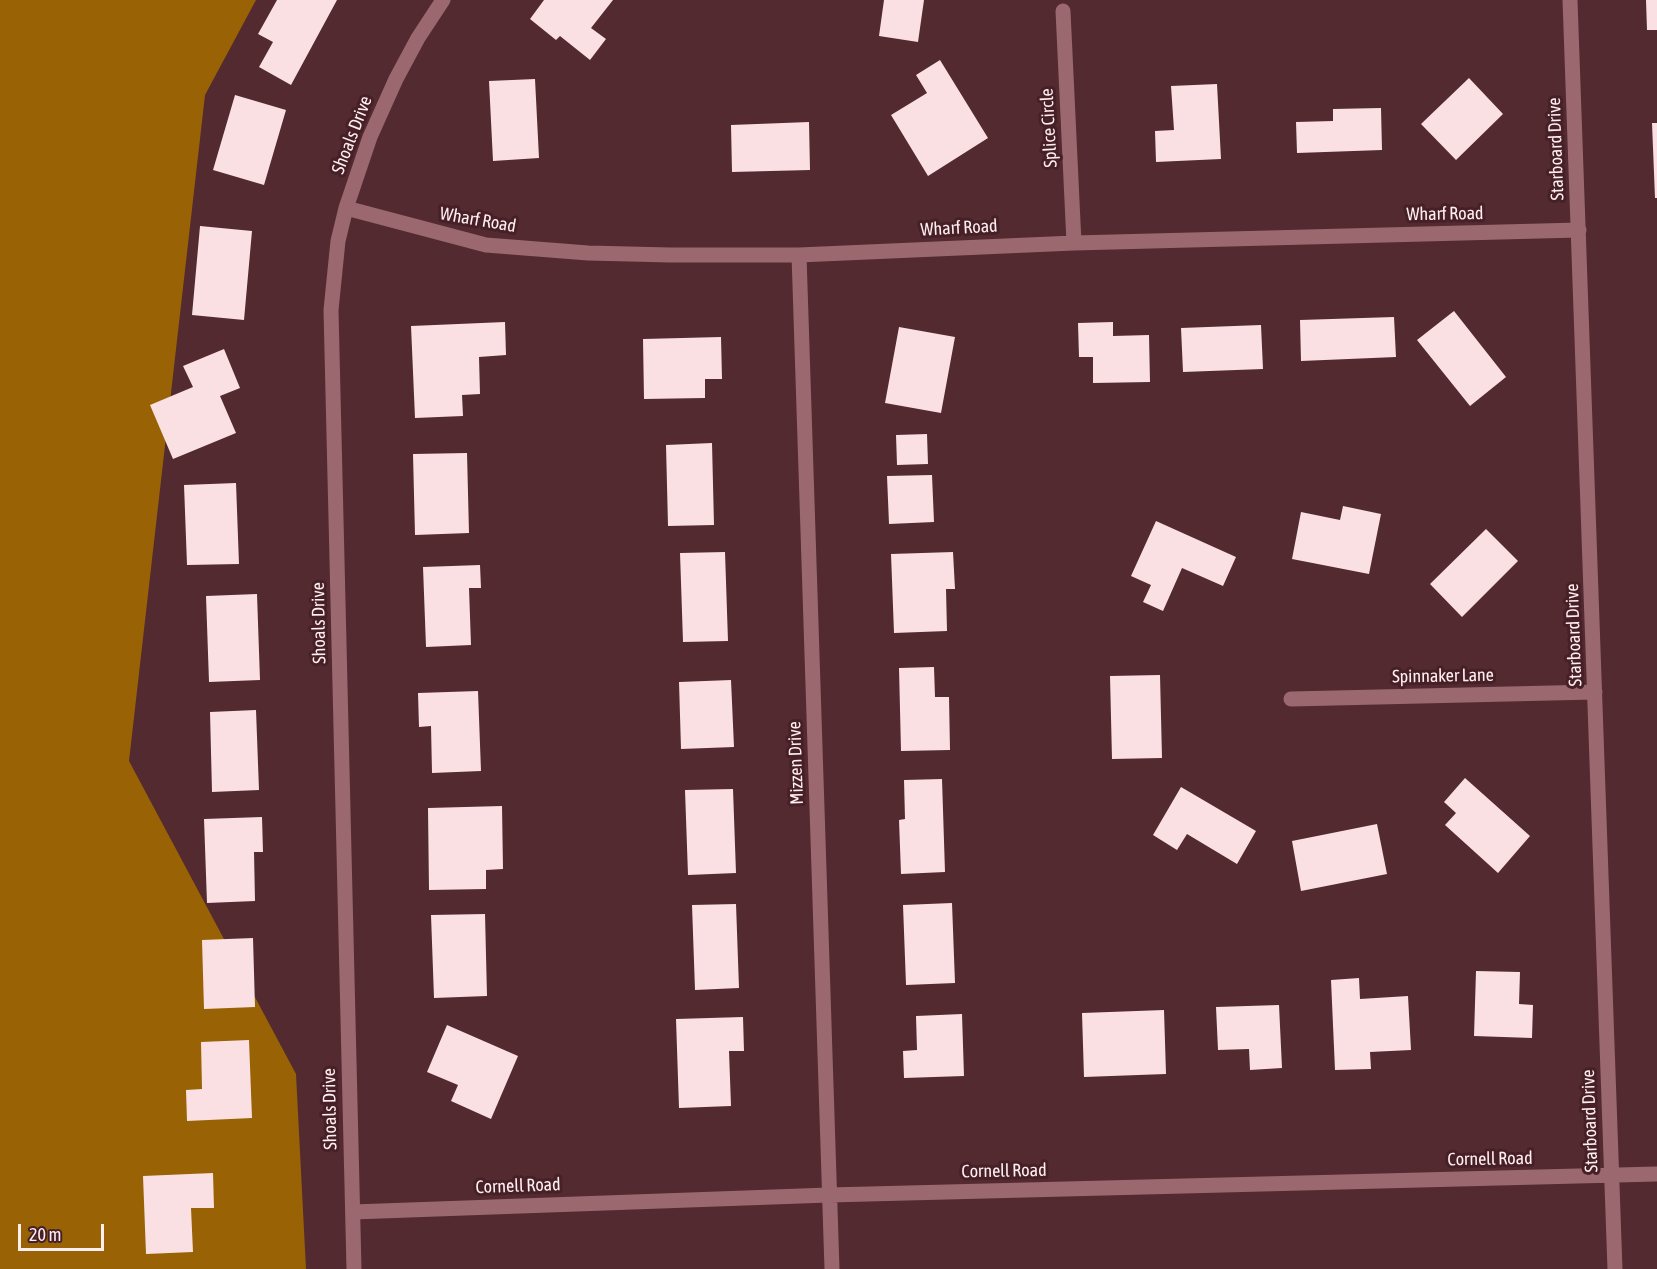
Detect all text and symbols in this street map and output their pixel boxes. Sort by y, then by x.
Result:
street label: Splice Circle [1036,88,1062,168]
street label: Shoals Drive [327,93,377,177]
street label: Starboard Drive [1543,97,1569,201]
street label: Wharf Road [438,203,518,237]
street label: Wharf Road [1406,203,1484,225]
street label: Wharf Road [920,215,998,241]
street label: Shoals Drive [307,582,331,664]
street label: Starboard Drive [1561,583,1587,687]
street label: Spinnaker Lane [1392,664,1494,688]
street label: Mizzen Drive [784,721,808,805]
street label: Shoals Drive [318,1068,342,1150]
street label: Starboard Drive [1577,1069,1603,1173]
street label: Cornell Road [1447,1147,1533,1171]
street label: Cornell Road [961,1159,1047,1183]
street label: Cornell Road [475,1174,561,1198]
scale bar [21,1212,106,1250]
text: 20 m [29,1224,61,1245]

